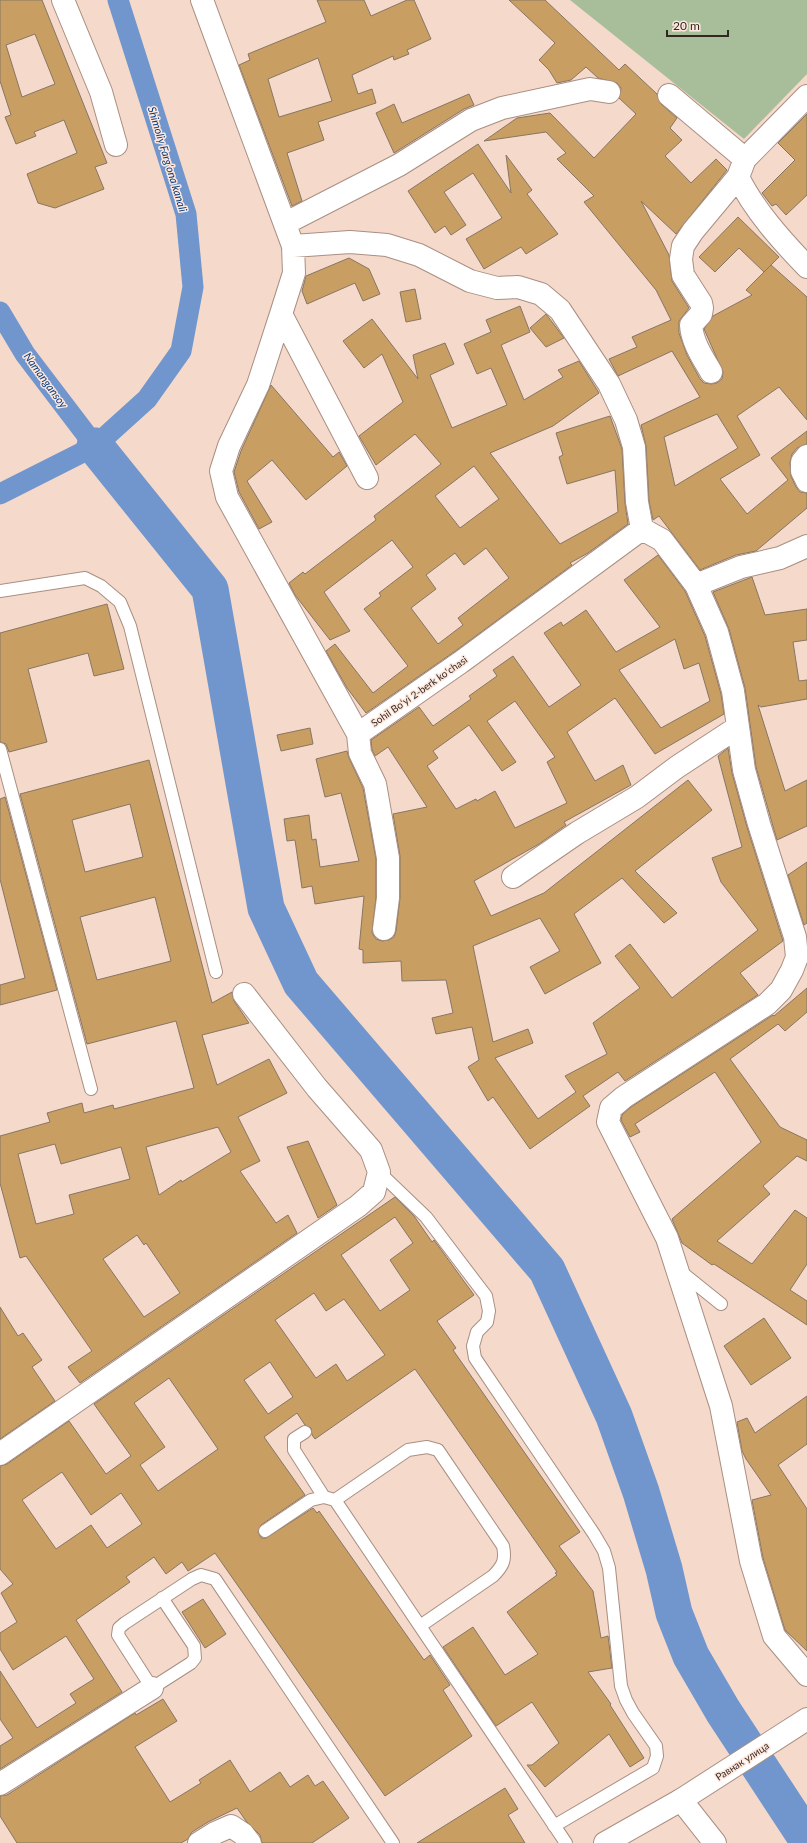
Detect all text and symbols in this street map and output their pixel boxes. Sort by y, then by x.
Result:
scale bar [667,12,728,38]
text: 20 m [673,18,700,33]
water label: Shimoliy Fargʻona kanali [146,105,190,214]
water label: Namangansoy [22,350,71,411]
street label: Sohil Boʻyi 2-berk koʻchasi [369,653,469,729]
street label: Равнак улица [713,1739,771,1783]

